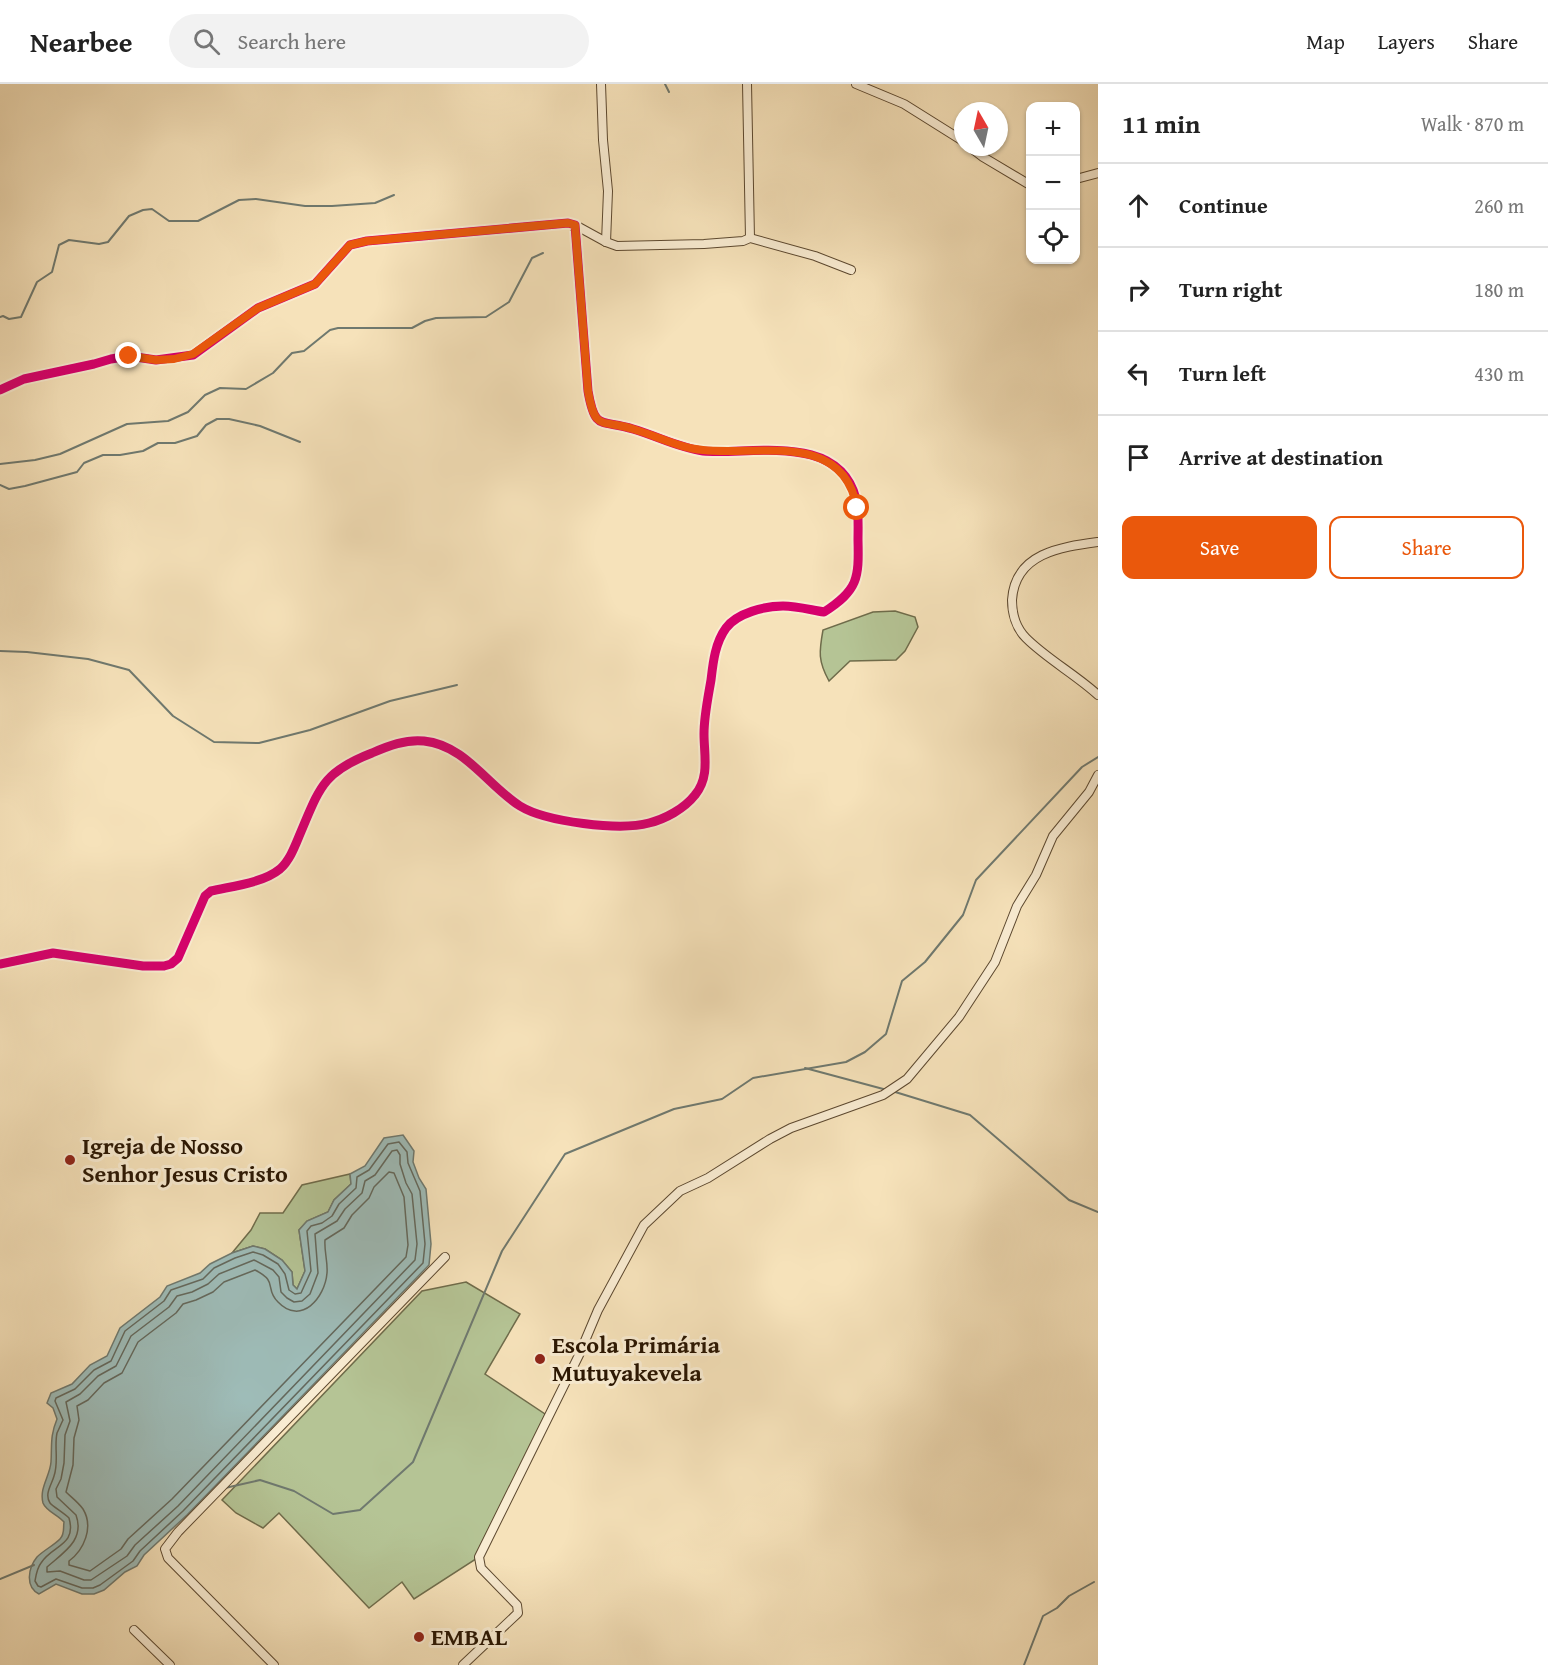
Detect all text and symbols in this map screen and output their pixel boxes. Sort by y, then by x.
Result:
search box [169,14,589,68]
text: Nearbee [30,21,133,62]
icon: search [190,25,223,58]
text: Search here [238,25,346,57]
text: Map [1306,26,1345,57]
text: Layers [1378,26,1435,57]
text: Share [1468,26,1518,57]
north arrow [954,102,1008,156]
map controls [1026,102,1080,264]
button: + [1026,102,1080,156]
text: 11 min [1122,104,1200,143]
text: Walk · 870 m [1421,109,1524,138]
button: − [1026,156,1080,210]
icon: ahead [1122,189,1155,222]
text: Continue [1179,189,1268,221]
text: 260 m [1474,191,1524,220]
button: locate [1026,210,1080,264]
icon: right [1122,273,1155,306]
text: Turn right [1179,273,1282,305]
text: 180 m [1474,275,1524,304]
route end [115,342,141,368]
icon: left [1122,357,1155,390]
text: Turn left [1179,357,1266,389]
text: 430 m [1474,359,1524,388]
icon: arrive [1122,441,1155,474]
text: Arrive at destination [1179,441,1383,473]
route start [843,494,869,520]
button: Save [1122,516,1317,579]
button: Share [1329,516,1524,579]
place label: Igreja de Nosso Senhor Jesus Cristo [82,1128,288,1191]
marker: Igreja de Nosso Senhor Jesus Cristo [63,1153,77,1167]
place label: Escola Primária Mutuyakevela [552,1327,721,1390]
marker: Escola Primária Mutuyakevela [533,1352,547,1366]
place label: EMBAL [431,1619,508,1654]
marker: EMBAL [412,1630,426,1644]

